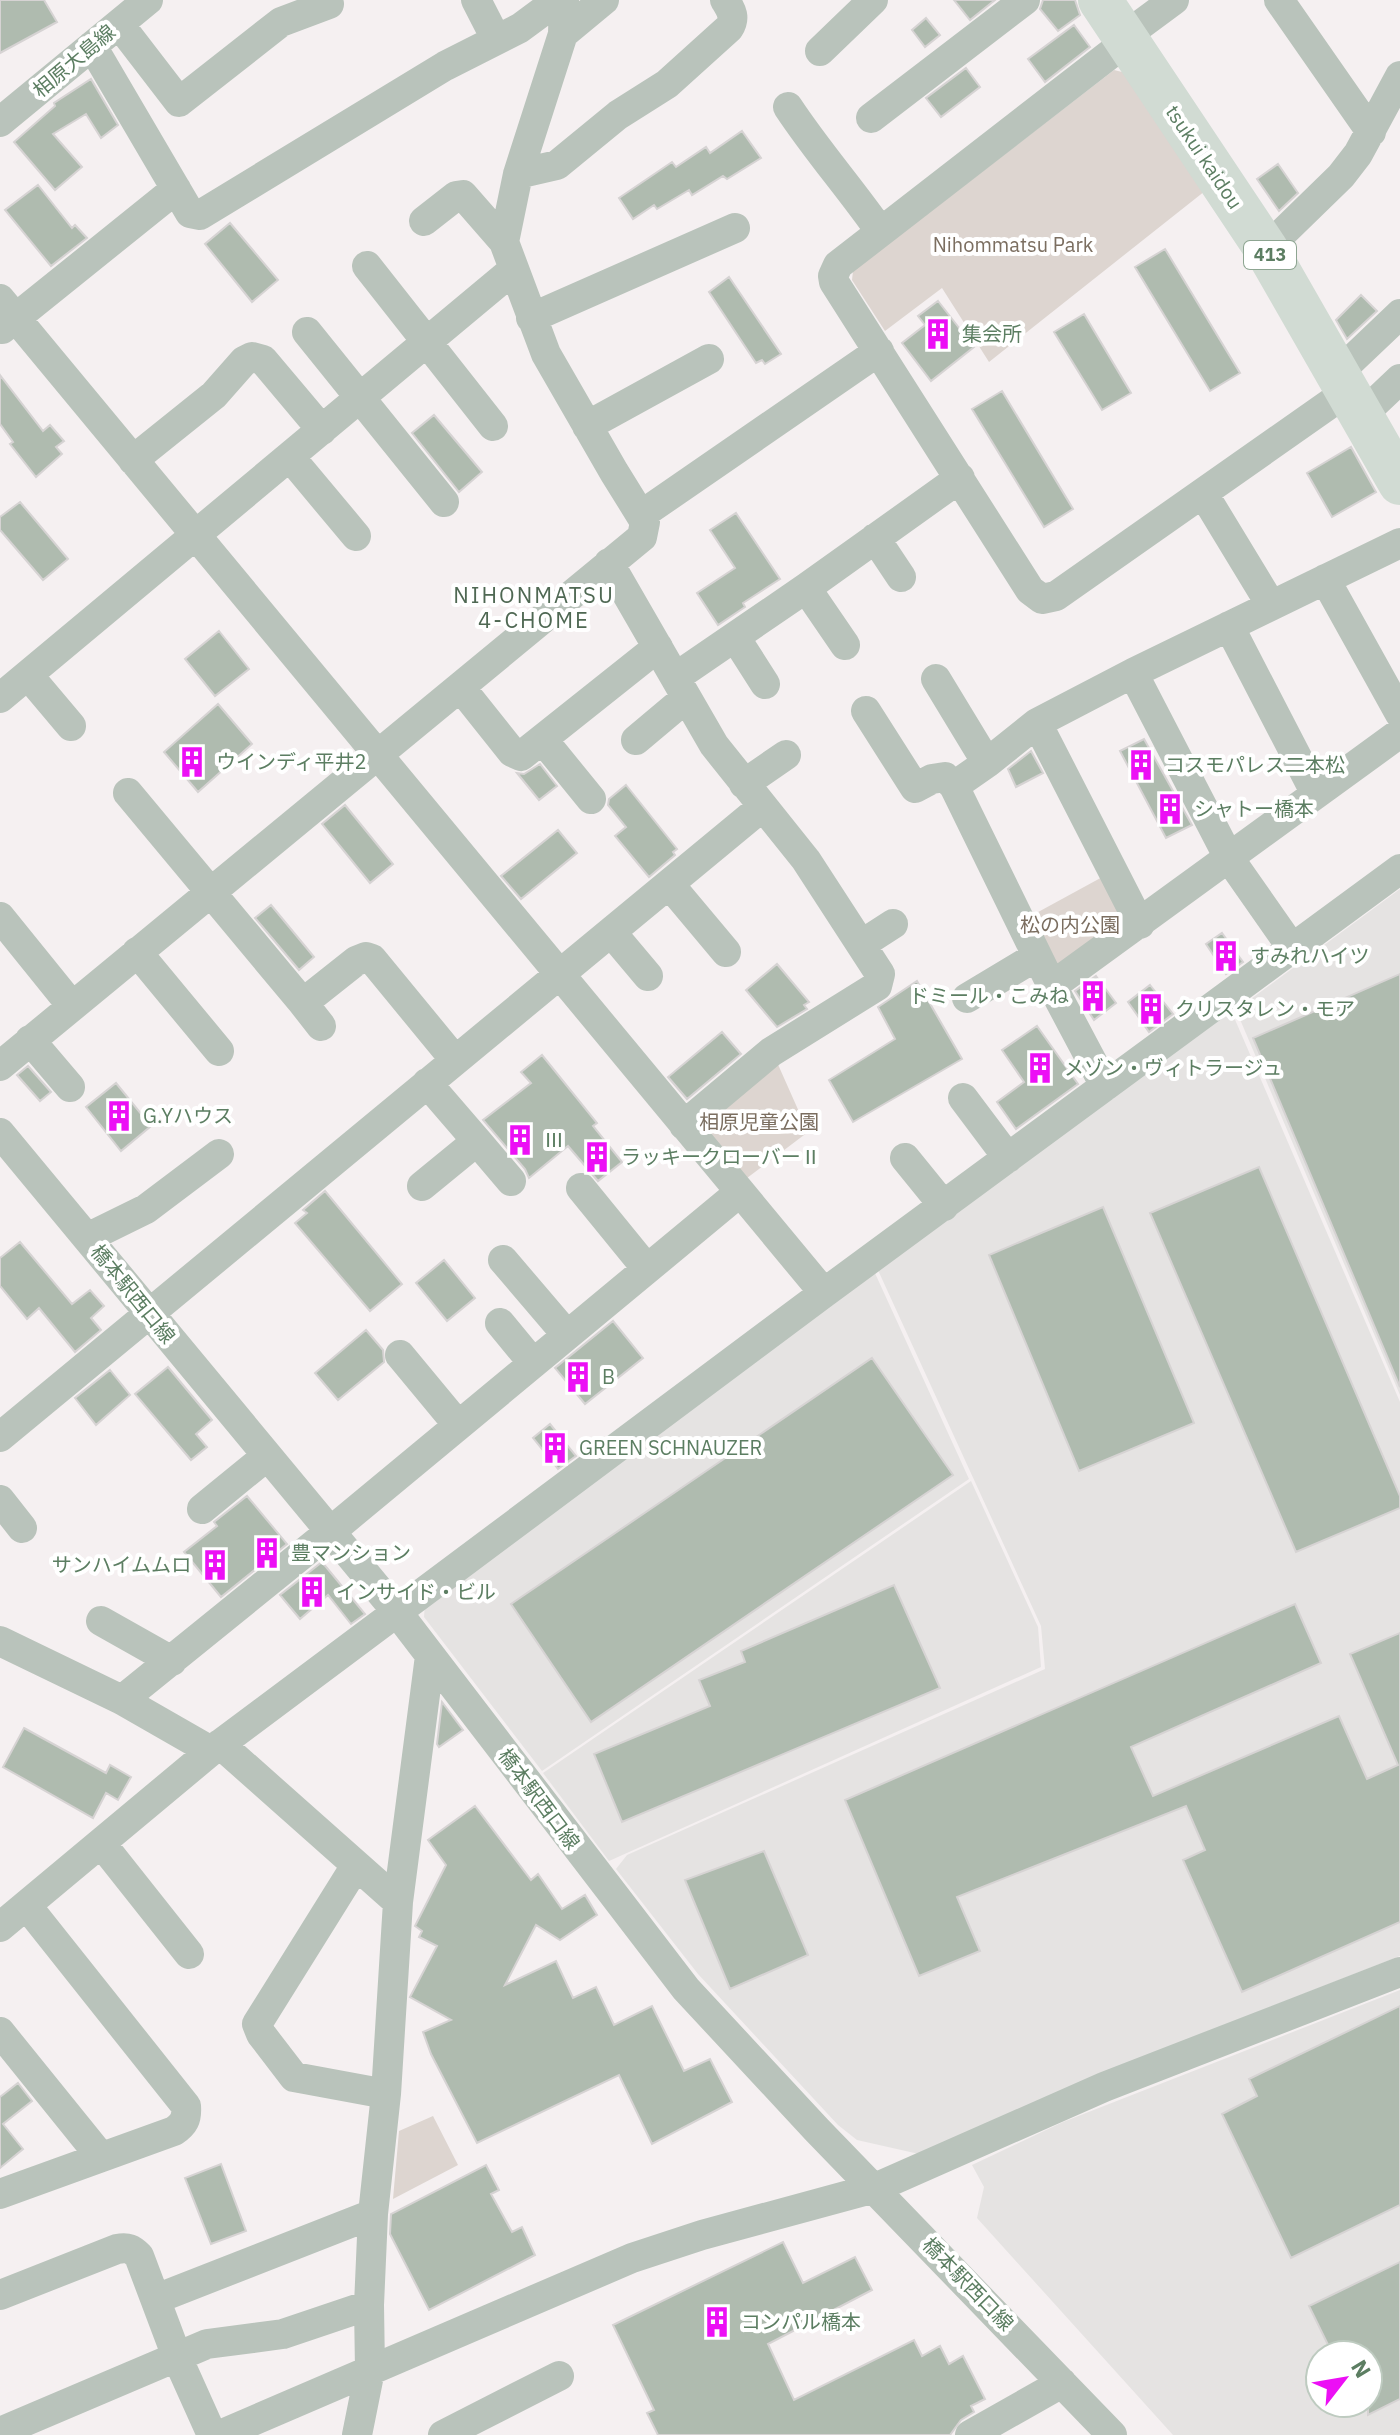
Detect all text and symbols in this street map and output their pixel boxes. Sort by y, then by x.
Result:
street label: 相原大島線 [27,18,121,103]
street label: tsukui kaidou [1160,100,1249,214]
park label: Nihommatsu Park [933,231,1094,258]
road number: 413 [1244,241,1296,269]
building icon: 集会所 [921,317,955,351]
place label: 集会所 [962,320,1022,347]
district label: NIHONMATSU 4-CHOME [453,580,615,634]
building icon: ウインディ平井2 [175,745,209,779]
place label: ウインディ平井2 [216,748,367,775]
building icon: コスモパレス二本松 [1124,748,1158,782]
place label: コスモパレス二本松 [1165,751,1345,778]
building icon: シャトー橋本 [1153,792,1187,826]
place label: シャトー橋本 [1194,795,1314,822]
park label: 松の内公園 [1020,911,1120,938]
building icon: すみれハイツ [1209,939,1243,973]
place label: すみれハイツ [1250,942,1370,969]
building icon: ドミール・こみね [1076,979,1110,1013]
place label: ドミール・こみね [909,982,1069,1009]
building icon: クリスタレン・モア [1134,992,1168,1026]
place label: クリスタレン・モア [1175,995,1355,1022]
building icon: メゾン・ヴィトラージュ [1023,1051,1057,1085]
place label: メゾン・ヴィトラージュ [1064,1054,1282,1081]
building icon: G.Yハウス [102,1099,136,1133]
place label: G.Yハウス [143,1102,233,1129]
park label: 相原児童公園 [699,1108,819,1135]
building icon: Ⅲ [503,1123,537,1157]
place label: Ⅲ [544,1126,564,1153]
building icon: ラッキークローバーⅡ [580,1140,614,1174]
place label: ラッキークローバーⅡ [621,1143,821,1170]
street label: 橋本駅西口線 [85,1239,182,1349]
building icon: B [561,1360,595,1394]
place label: B [602,1363,615,1390]
building icon: GREEN SCHNAUZER [538,1431,572,1465]
place label: GREEN SCHNAUZER [579,1434,762,1461]
building icon: 豊マンション [250,1536,284,1570]
place label: 豊マンション [291,1539,411,1566]
building icon: サンハイムムロ [198,1548,232,1582]
place label: サンハイムムロ [52,1551,191,1578]
building icon: インサイド・ビル [295,1575,329,1609]
place label: インサイド・ビル [336,1578,496,1605]
street label: 橋本駅西口線 [493,1743,586,1855]
street label: 橋本駅西口線 [917,2231,1020,2336]
building icon: コンパル橋本 [700,2305,734,2339]
place label: コンパル橋本 [741,2308,861,2335]
north arrow [1304,2339,1384,2419]
text: N [1345,2354,1378,2383]

